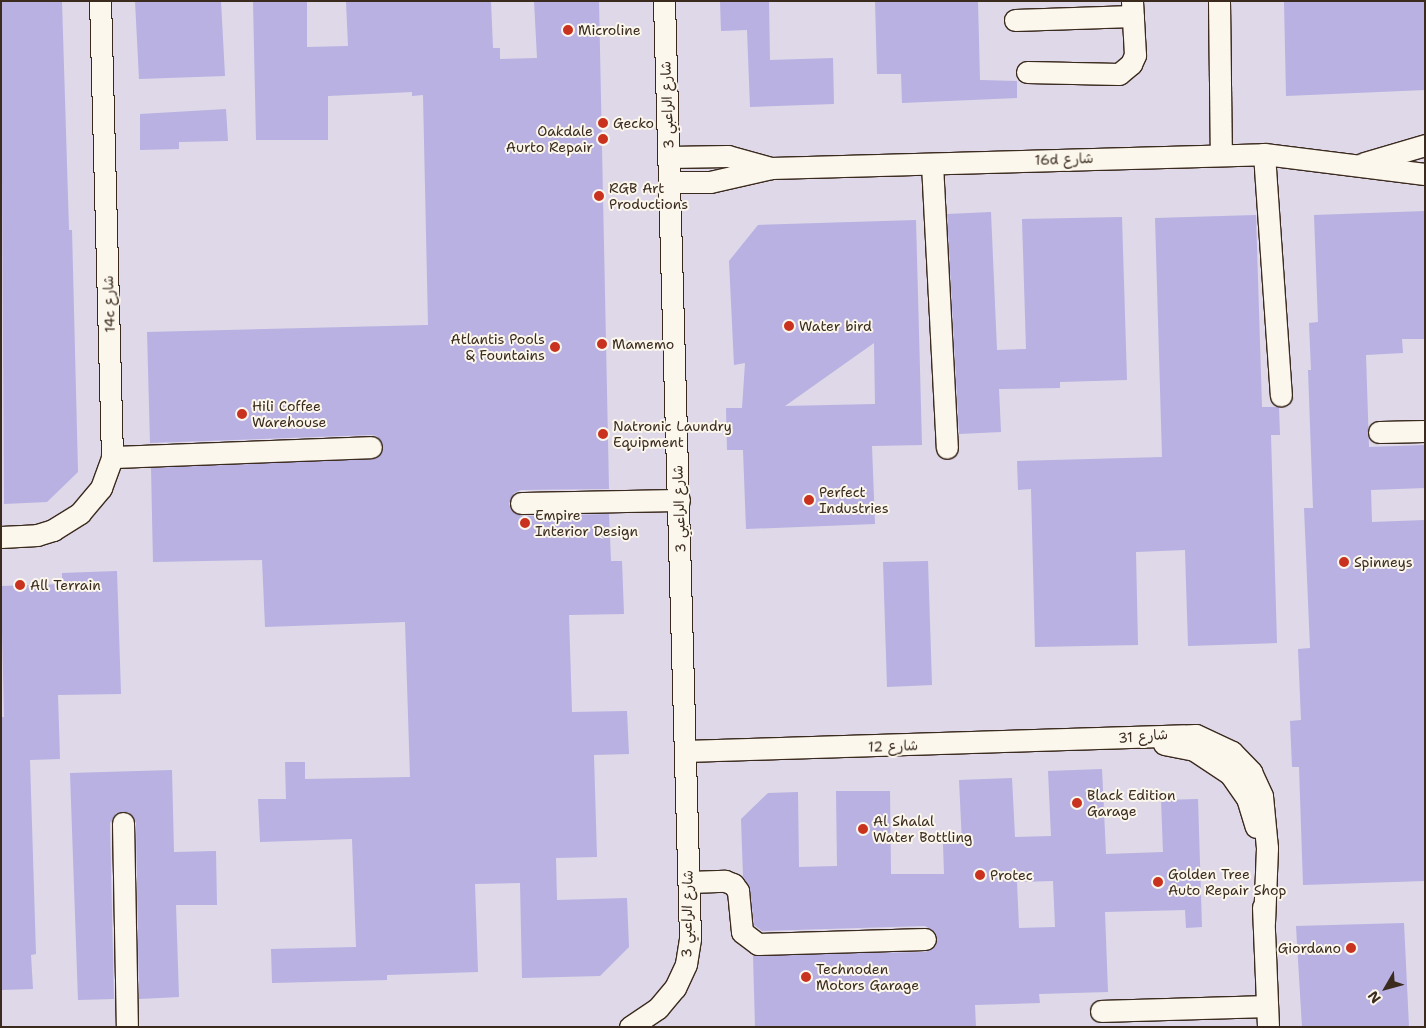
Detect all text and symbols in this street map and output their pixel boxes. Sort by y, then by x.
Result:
place label: Microline [578,22,641,38]
marker: Microline [562,24,574,36]
street label: شارع الراعبي 3 [657,61,677,149]
place label: Gecko [613,115,654,131]
marker: Gecko [597,117,609,129]
place label: Oakdale Aurto Repair [506,123,593,156]
marker: Oakdale Aurto Repair [597,133,609,145]
street label: 16d شارع [1034,150,1094,168]
place label: RGB Art Productions [609,180,688,212]
marker: RGB Art Productions [593,190,605,202]
street label: 14c شارع [100,275,118,333]
place label: Water bird [799,318,872,334]
marker: Water bird [783,320,795,332]
place label: Atlantis Pools & Fountains [451,331,545,364]
place label: Mamemo [612,336,674,352]
marker: Mamemo [596,338,608,350]
marker: Atlantis Pools & Fountains [549,341,561,353]
place label: Hili Coffee Warehouse [252,398,327,431]
marker: Hili Coffee Warehouse [236,408,248,420]
place label: Natronic Laundry Equipment [613,418,732,451]
marker: Natronic Laundry Equipment [597,428,609,440]
street label: شارع الراعبي 3 [669,465,689,553]
place label: Perfect Industries [819,484,889,516]
marker: Perfect Industries [803,494,815,506]
place label: Empire Interior Design [535,507,638,540]
marker: Empire Interior Design [519,517,531,529]
place label: Spinneys [1354,554,1413,570]
marker: Spinneys [1338,556,1350,568]
place label: All Terrain [30,577,101,593]
marker: All Terrain [14,579,26,591]
street label: شارع 31 [1117,725,1169,747]
street label: شارع 12 [868,737,918,755]
place label: Black Edition Garage [1087,787,1175,820]
marker: Black Edition Garage [1071,797,1083,809]
place label: Al Shalal Water Bottling [873,813,972,846]
marker: Al Shalal Water Bottling [857,823,869,835]
place label: Golden Tree Auto Repair Shop [1168,866,1286,899]
place label: Protec [990,867,1033,883]
marker: Protec [974,869,986,881]
street label: شارع الراعبي 3 [678,870,696,958]
marker: Golden Tree Auto Repair Shop [1152,876,1164,888]
place label: Giordano [1278,940,1341,956]
marker: Giordano [1345,942,1357,954]
place label: Technoden Motors Garage [816,961,919,994]
north arrow [1361,963,1411,1013]
marker: Technoden Motors Garage [800,971,812,983]
text: N [1364,987,1385,1007]

